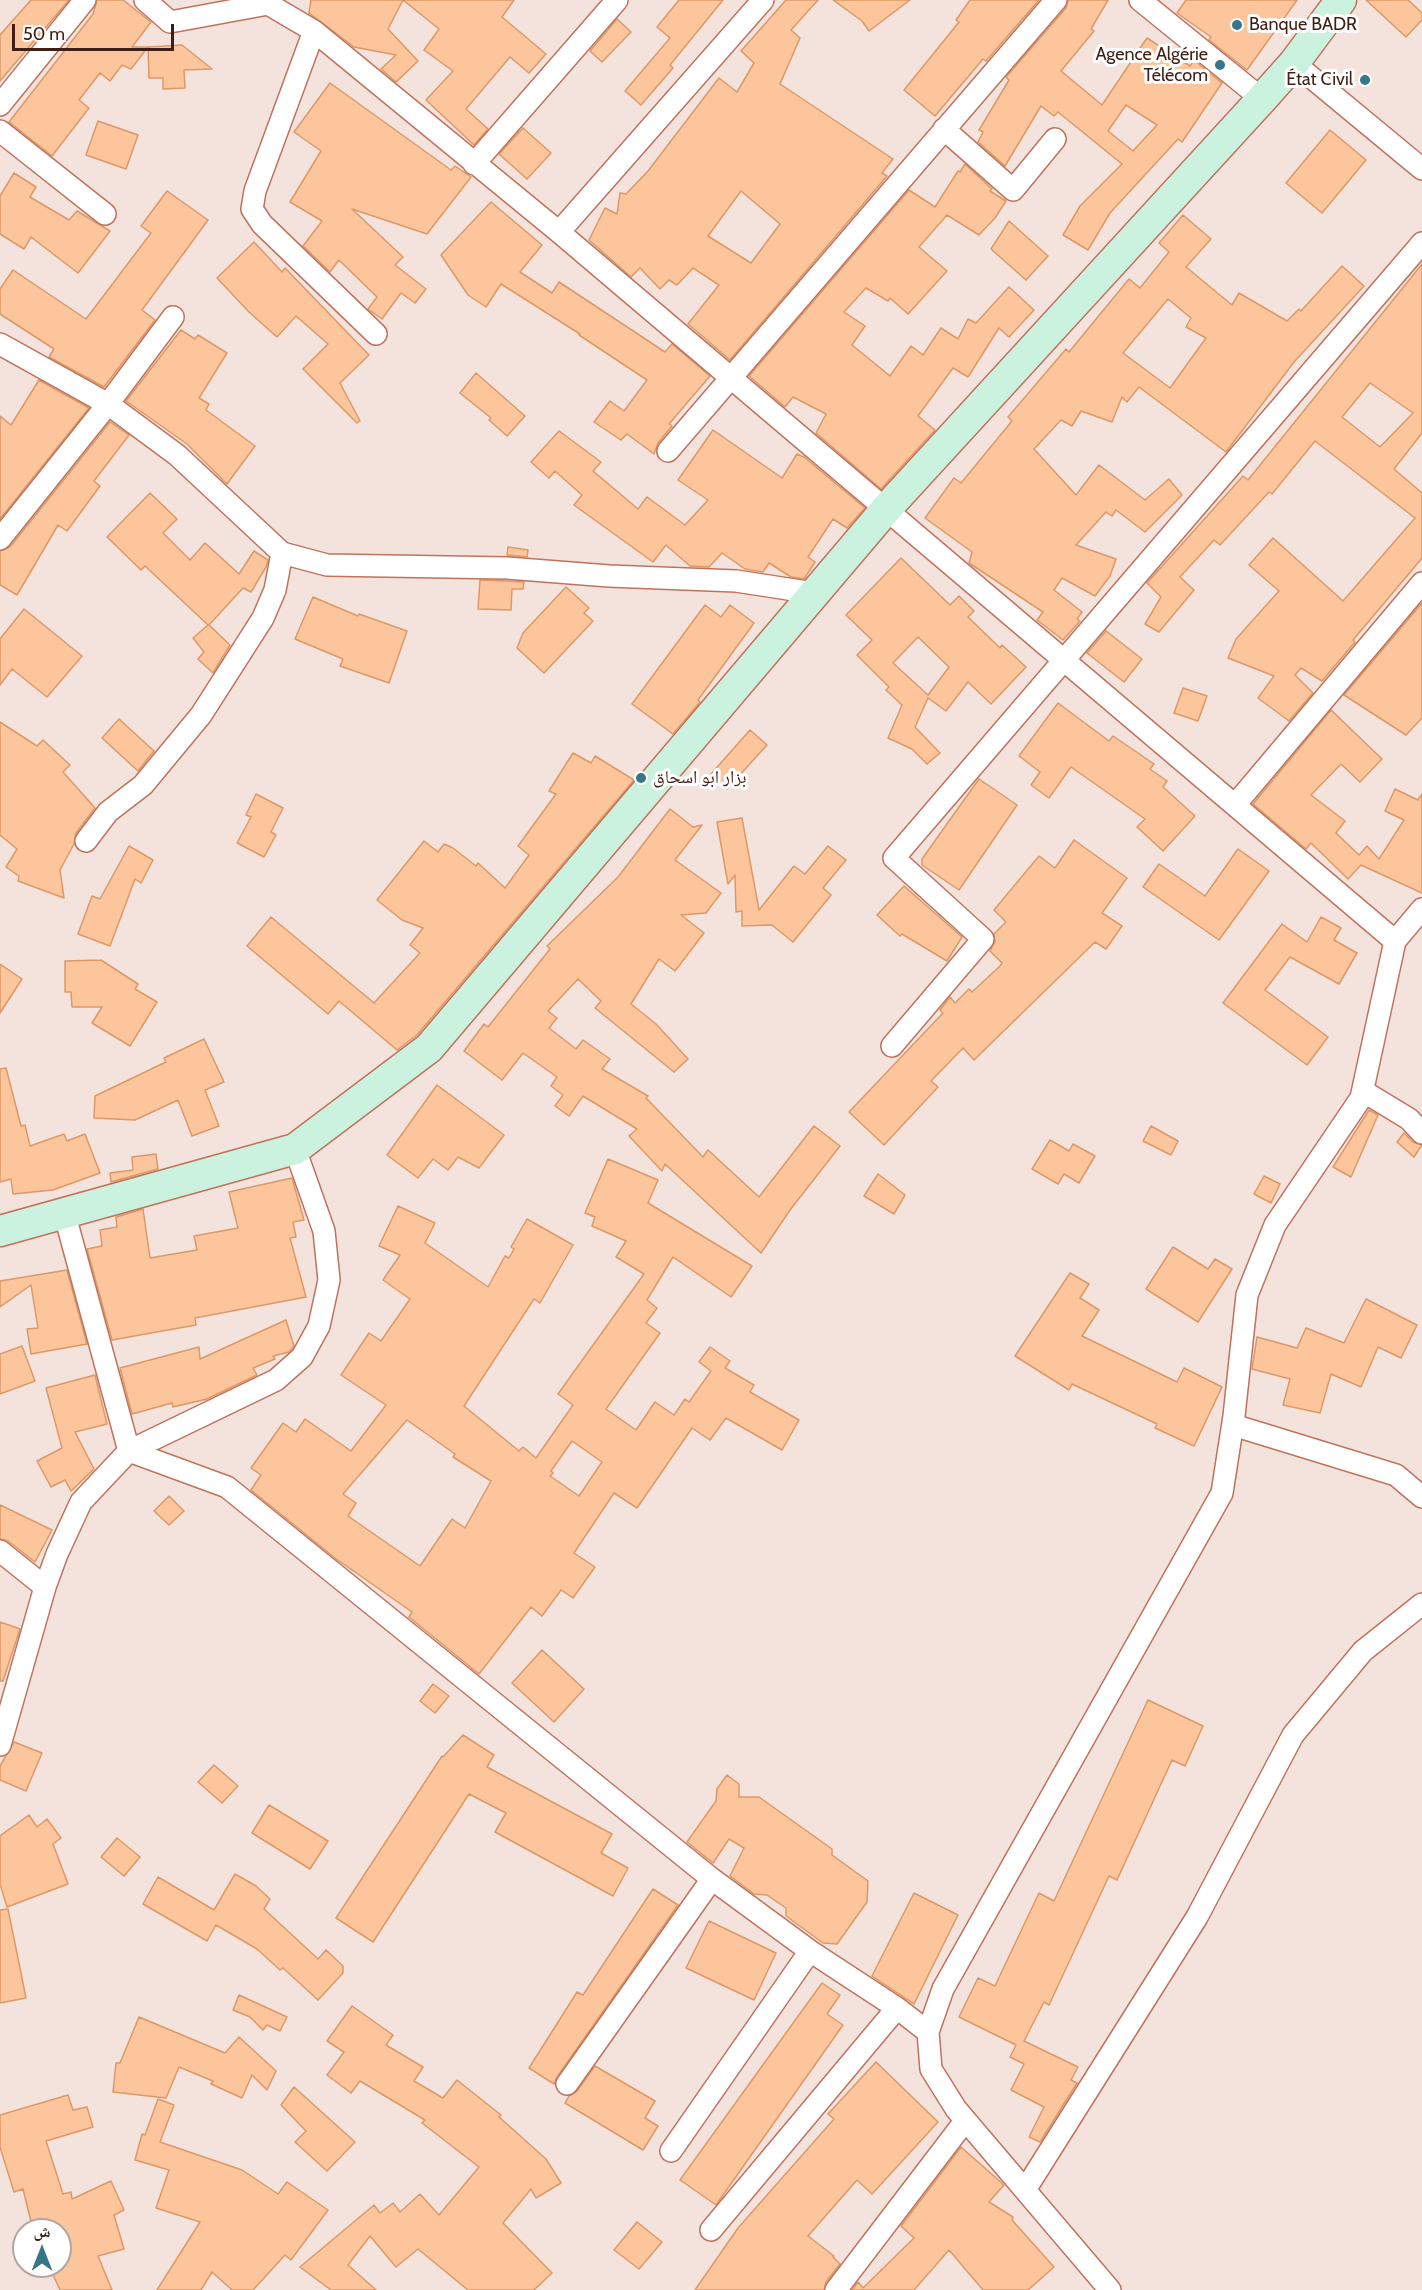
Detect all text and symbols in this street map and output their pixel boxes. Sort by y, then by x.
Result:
scale bar [15,12,177,50]
place label: Banque BADR [1249,14,1357,36]
marker: Banque BADR [1230,18,1244,32]
text: 50 m [23,23,65,45]
place label: Agence Algérie Télécom [1095,44,1208,86]
marker: Agence Algérie Télécom [1213,58,1227,72]
place label: État Civil [1286,69,1353,91]
marker: État Civil [1358,73,1372,87]
place label: بزار ابو اسحاق [653,767,747,789]
marker: بزار ابو اسحاق [634,771,648,785]
north arrow [12,2218,72,2278]
text: ش [34,2222,50,2241]

